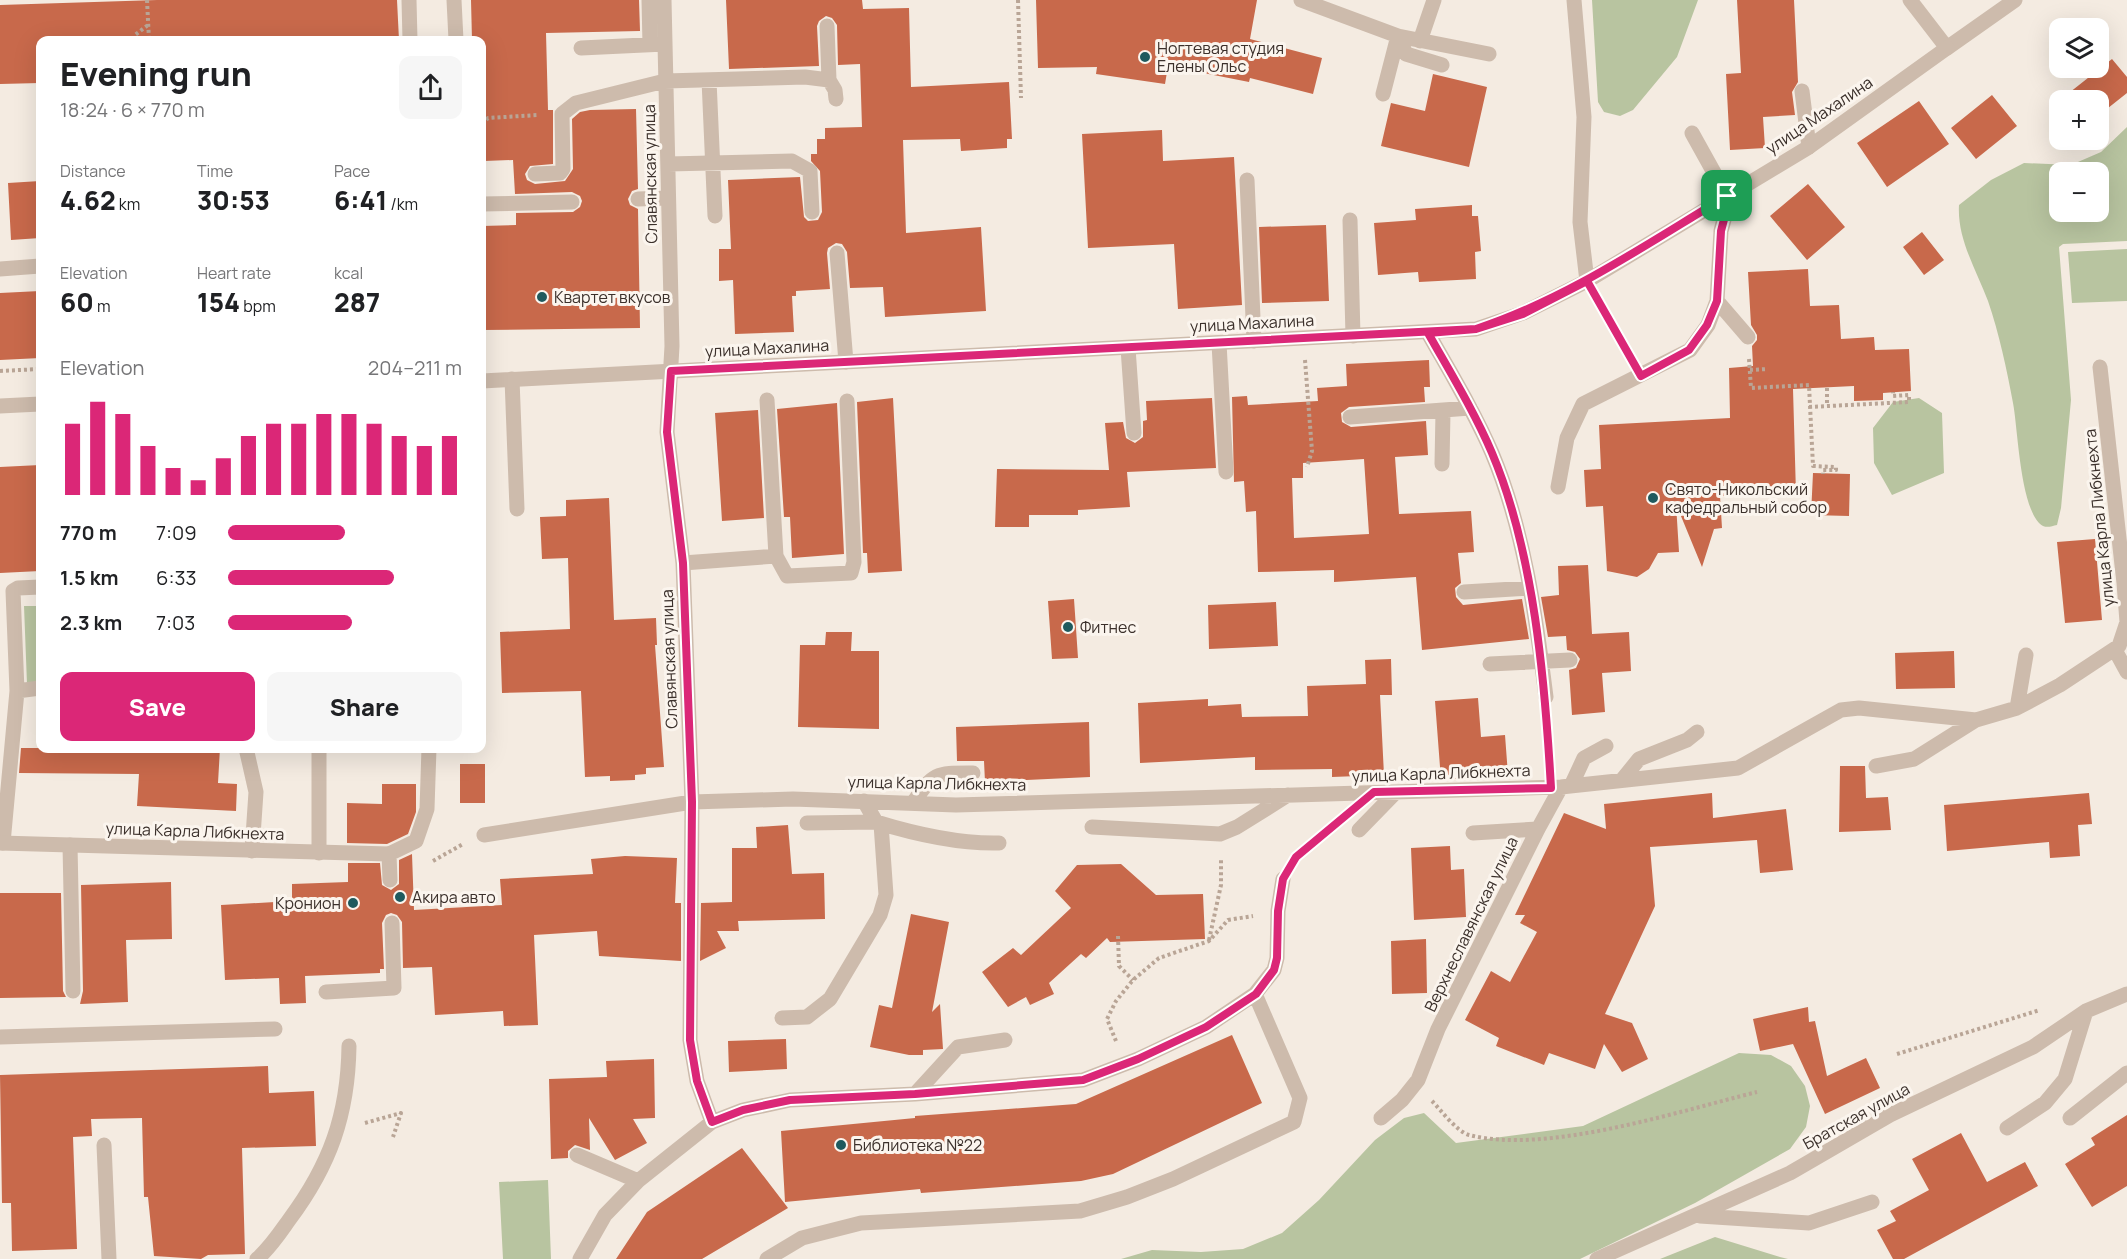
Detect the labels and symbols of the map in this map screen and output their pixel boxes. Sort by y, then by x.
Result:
place label: Ногтевая студия Елены Ольс [1157,37,1284,77]
marker: Ногтевая студия Елены Ольс [1138,50,1152,64]
street label: улица Махалина [1761,71,1877,159]
street label: Славянская улица [638,104,662,244]
pin [1701,170,1752,221]
place label: Квартет вкусов [554,286,671,308]
marker: Квартет вкусов [535,290,549,304]
street label: улица Махалина [1189,309,1315,337]
street label: улица Махалина [704,334,830,362]
street label: улица Карла Либкнехта [2079,428,2119,608]
place label: Свято-Никольский кафедральный собор [1665,478,1827,518]
marker: Свято-Никольский кафедральный собор [1646,491,1660,505]
street label: Славянская улица [656,589,682,729]
place label: Фитнес [1080,616,1136,638]
marker: Фитнес [1061,620,1075,634]
street label: улица Карла Либкнехта [1351,759,1531,787]
street label: улица Карла Либкнехта [847,770,1027,796]
street label: улица Карла Либкнехта [105,817,285,845]
street label: Верхнеславянская улица [1419,833,1523,1015]
place label: Акира авто [412,886,496,908]
marker: Акира авто [393,890,407,904]
place label: Кронион [275,892,341,914]
marker: Кронион [346,896,360,910]
street label: Братская улица [1799,1078,1913,1154]
place label: Библиотека №22 [853,1134,982,1156]
marker: Библиотека №22 [834,1138,848,1152]

